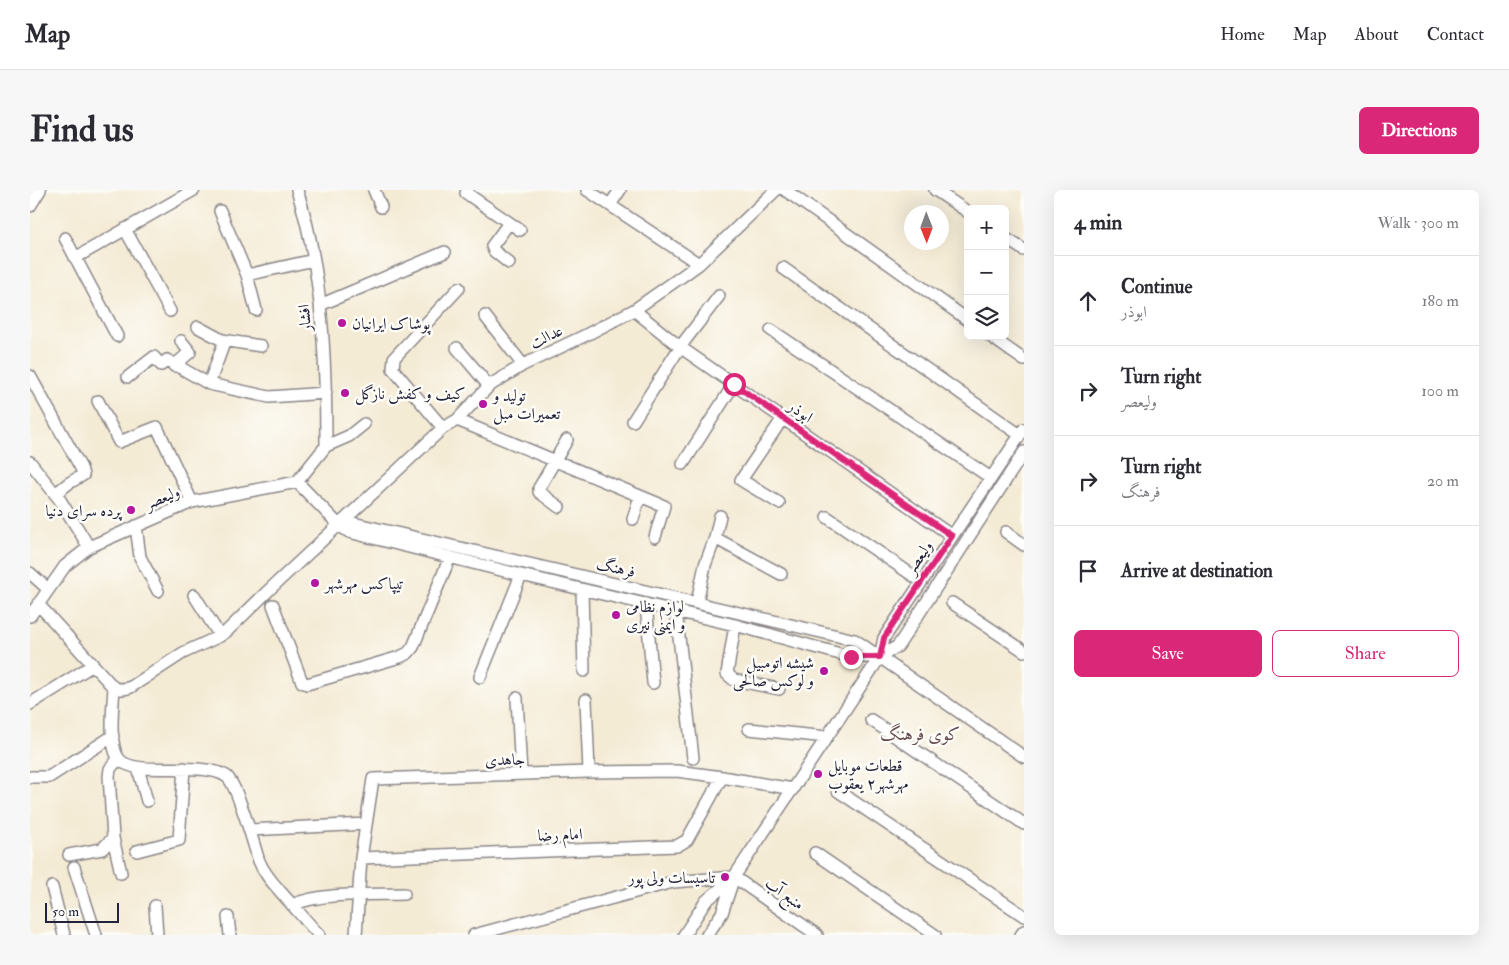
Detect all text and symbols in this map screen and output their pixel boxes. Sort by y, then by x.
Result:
text: Map [25,19,70,50]
text: Home [1220,23,1265,46]
text: Map [1293,23,1327,46]
text: About [1355,23,1399,46]
text: Contact [1427,23,1484,46]
button: Directions [1359,107,1479,154]
text: Find us [30,108,134,152]
north arrow [904,205,949,250]
map controls [964,205,1009,340]
button: + [964,205,1009,250]
text: 4 min [1074,209,1122,236]
text: Walk · 300 m [1378,213,1459,233]
button: − [964,250,1009,295]
text: Continue [1121,275,1192,299]
icon: ahead [1074,287,1102,315]
text: 180 m [1422,291,1459,311]
button: layers [964,295,1009,340]
text: ابوذر [1121,302,1147,322]
street label: افشار [294,303,316,334]
place label: پوشاک ایرانیان [352,314,431,335]
marker: پوشاک ایرانیان [336,317,348,329]
street label: عدالت [527,321,566,353]
text: Turn right [1121,365,1201,389]
route start [723,373,746,396]
icon: right [1074,377,1102,405]
text: 100 m [1421,381,1459,401]
place label: کیف و کفش نازگل [355,384,466,405]
place label: تولید و تعمیرات مبل [491,386,561,425]
marker: کیف و کفش نازگل [339,387,351,399]
text: ولیعصر [1121,392,1157,412]
street label: ابوذر [783,395,817,427]
marker: تولید و تعمیرات مبل [477,398,489,410]
text: Turn right [1121,455,1201,479]
icon: right [1074,467,1102,495]
text: 20 m [1427,471,1459,491]
street label: ولیعصر [140,482,183,515]
text: فرهنگ [1121,482,1160,502]
place label: پرده سرای دنیا [46,501,123,521]
marker: پرده سرای دنیا [125,504,137,516]
street label: ولیعصر [899,537,937,580]
street label: فرهنگ [594,553,637,582]
icon: arrive [1074,557,1102,585]
text: Arrive at destination [1121,559,1273,583]
place label: تیپاکس مهرشهر [323,574,404,595]
marker: تیپاکس مهرشهر [309,577,321,589]
place label: لوازم نظامی و ایمنی نیری [626,597,685,636]
marker: لوازم نظامی و ایمنی نیری [610,609,622,621]
button: Save [1074,630,1262,677]
button: Share [1272,630,1459,677]
route end [840,646,863,669]
place label: شیشه اتومبیل و لوکس صالحی [733,653,814,692]
marker: شیشه اتومبیل و لوکس صالحی [818,665,830,677]
district label: کوی فرهنگ [880,722,960,746]
street label: جاهدی [485,749,526,771]
place label: قطعات موبایل مهرشهر۲ یعقوب [828,756,908,794]
marker: قطعات موبایل مهرشهر۲ یعقوب [812,768,824,780]
street label: امام رضا [537,824,583,850]
place label: تاسیسات ولی پور [626,868,716,889]
marker: تاسیسات ولی پور [719,871,731,883]
street label: منبع آب [758,873,808,919]
scale bar [45,900,119,923]
text: 50 m [52,903,79,920]

